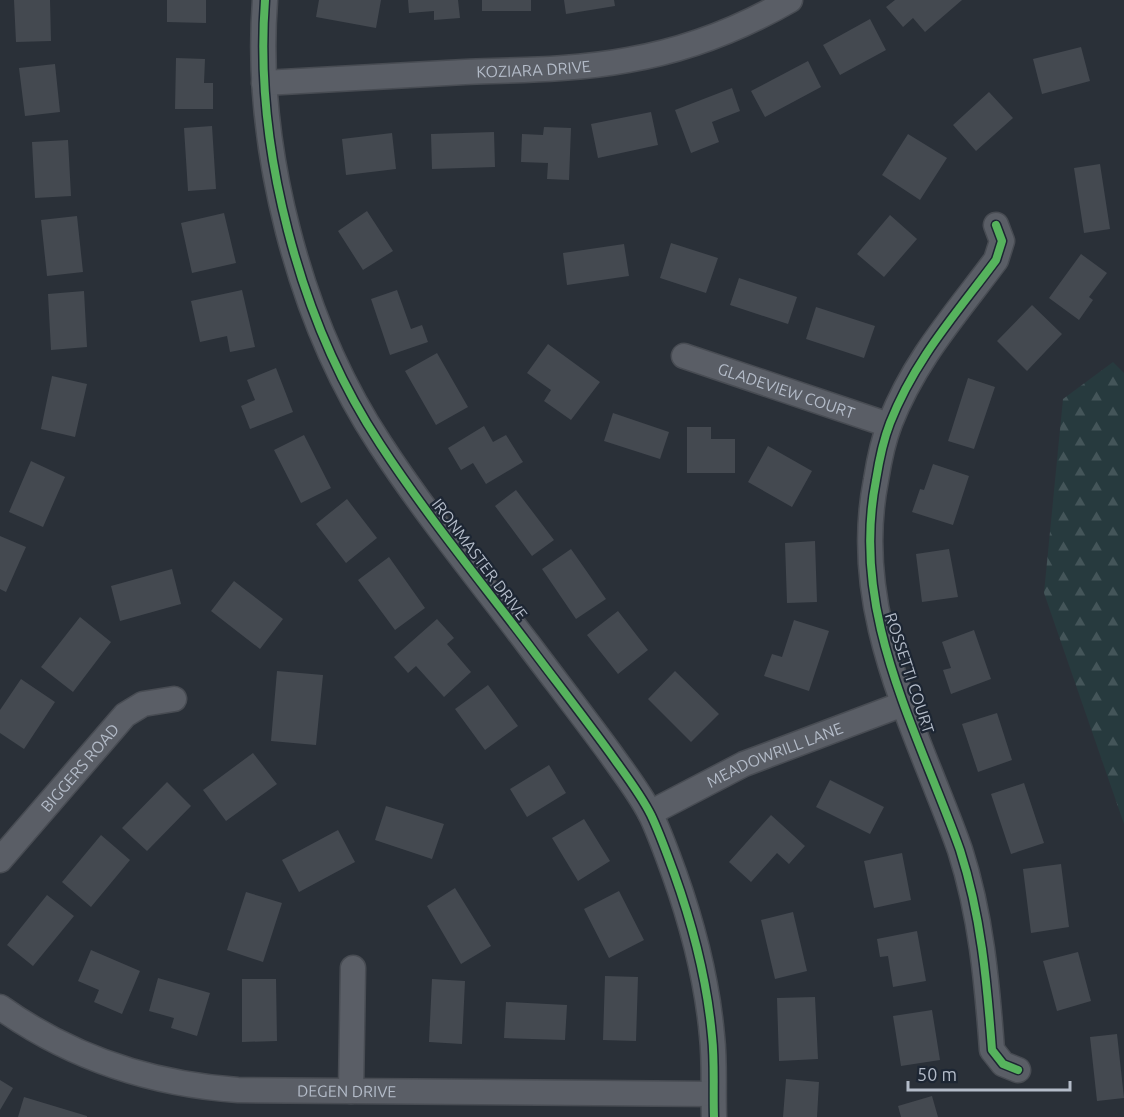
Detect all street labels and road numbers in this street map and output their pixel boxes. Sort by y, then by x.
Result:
street label: KOZIARA DRIVE [476,57,592,81]
street label: GLADEVIEW COURT [715,359,857,422]
street label: IRONMASTER DRIVE [429,495,531,623]
street label: ROSSETTI COURT [882,610,938,736]
street label: MEADOWRILL LANE [704,719,845,791]
street label: BIGGERS ROAD [37,720,123,815]
street label: DEGEN DRIVE [297,1081,396,1100]

